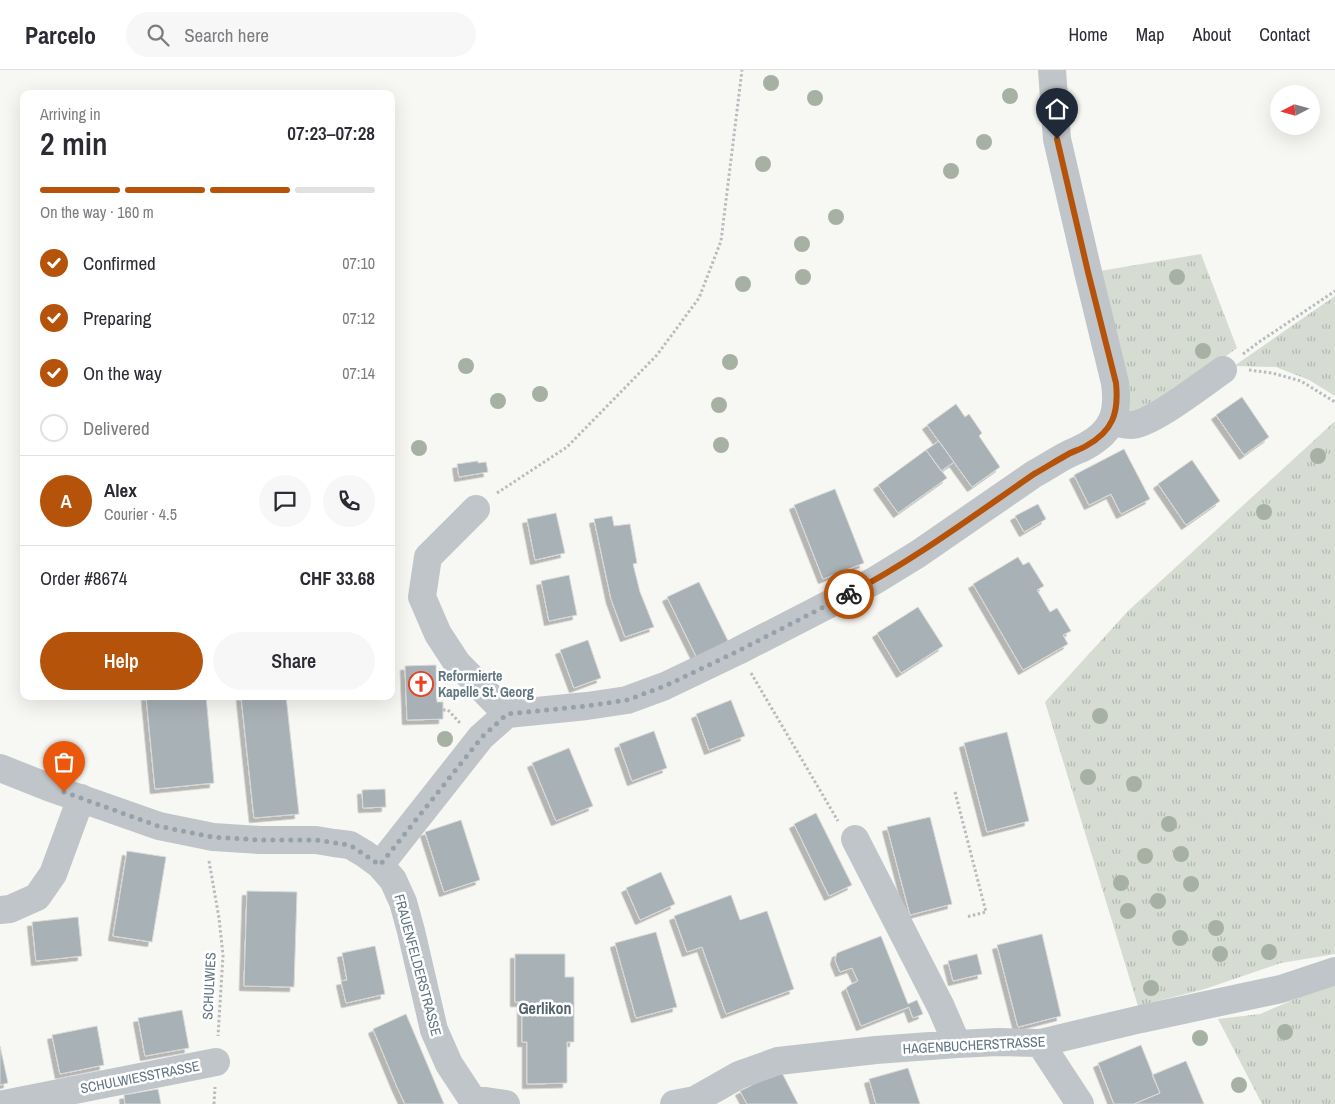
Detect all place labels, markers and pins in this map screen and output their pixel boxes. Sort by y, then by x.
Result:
pin [1036,88,1078,139]
place label: Reformierte Kapelle St. Georg [438,667,534,701]
church icon: Reformierte Kapelle St. Georg [408,671,434,697]
pin [43,741,85,792]

